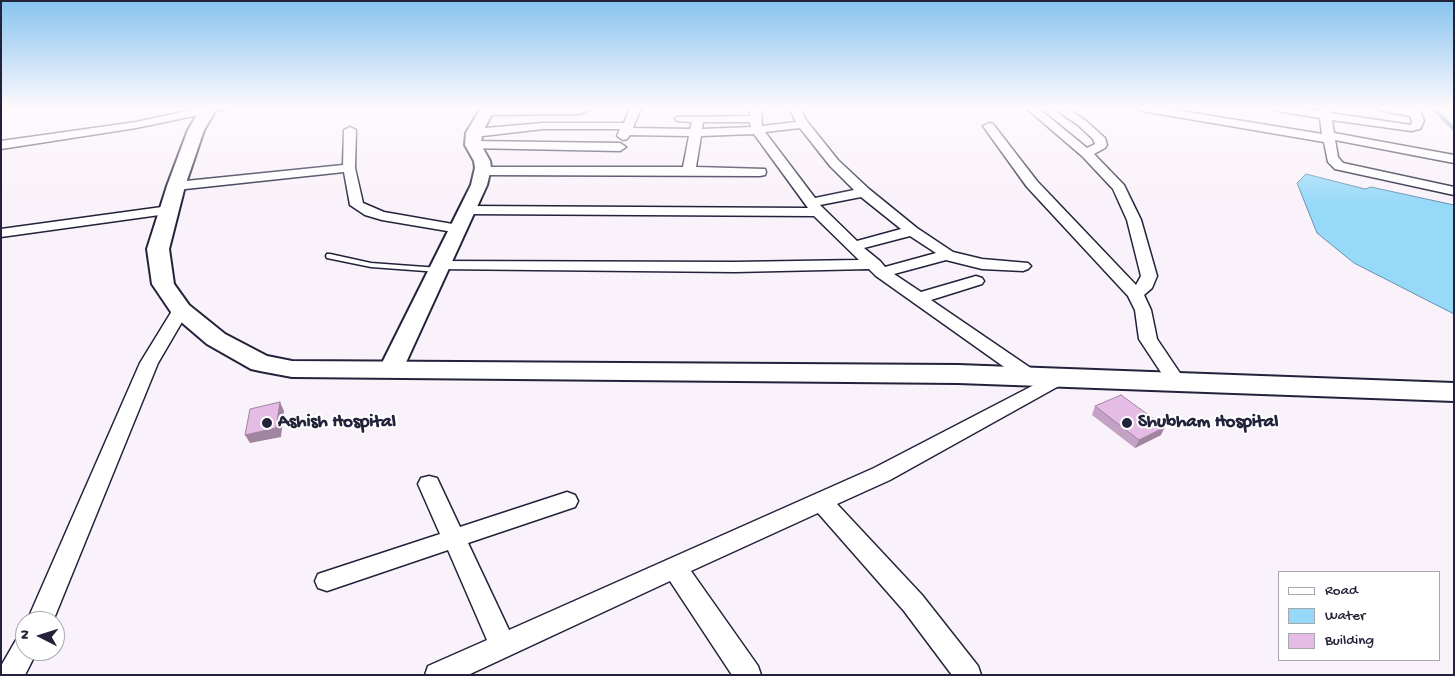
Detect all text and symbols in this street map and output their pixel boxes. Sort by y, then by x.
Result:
place label: Ashish Hospital [278,412,396,434]
place label: Shubham Hospital [1138,412,1278,434]
marker: Ashish Hospital [260,416,274,430]
marker: Shubham Hospital [1120,416,1134,430]
legend [1278,571,1440,661]
text: Road [1325,582,1358,600]
text: Water [1325,607,1365,625]
north arrow [15,611,65,661]
text: N [17,629,34,640]
text: Building [1325,632,1374,650]

